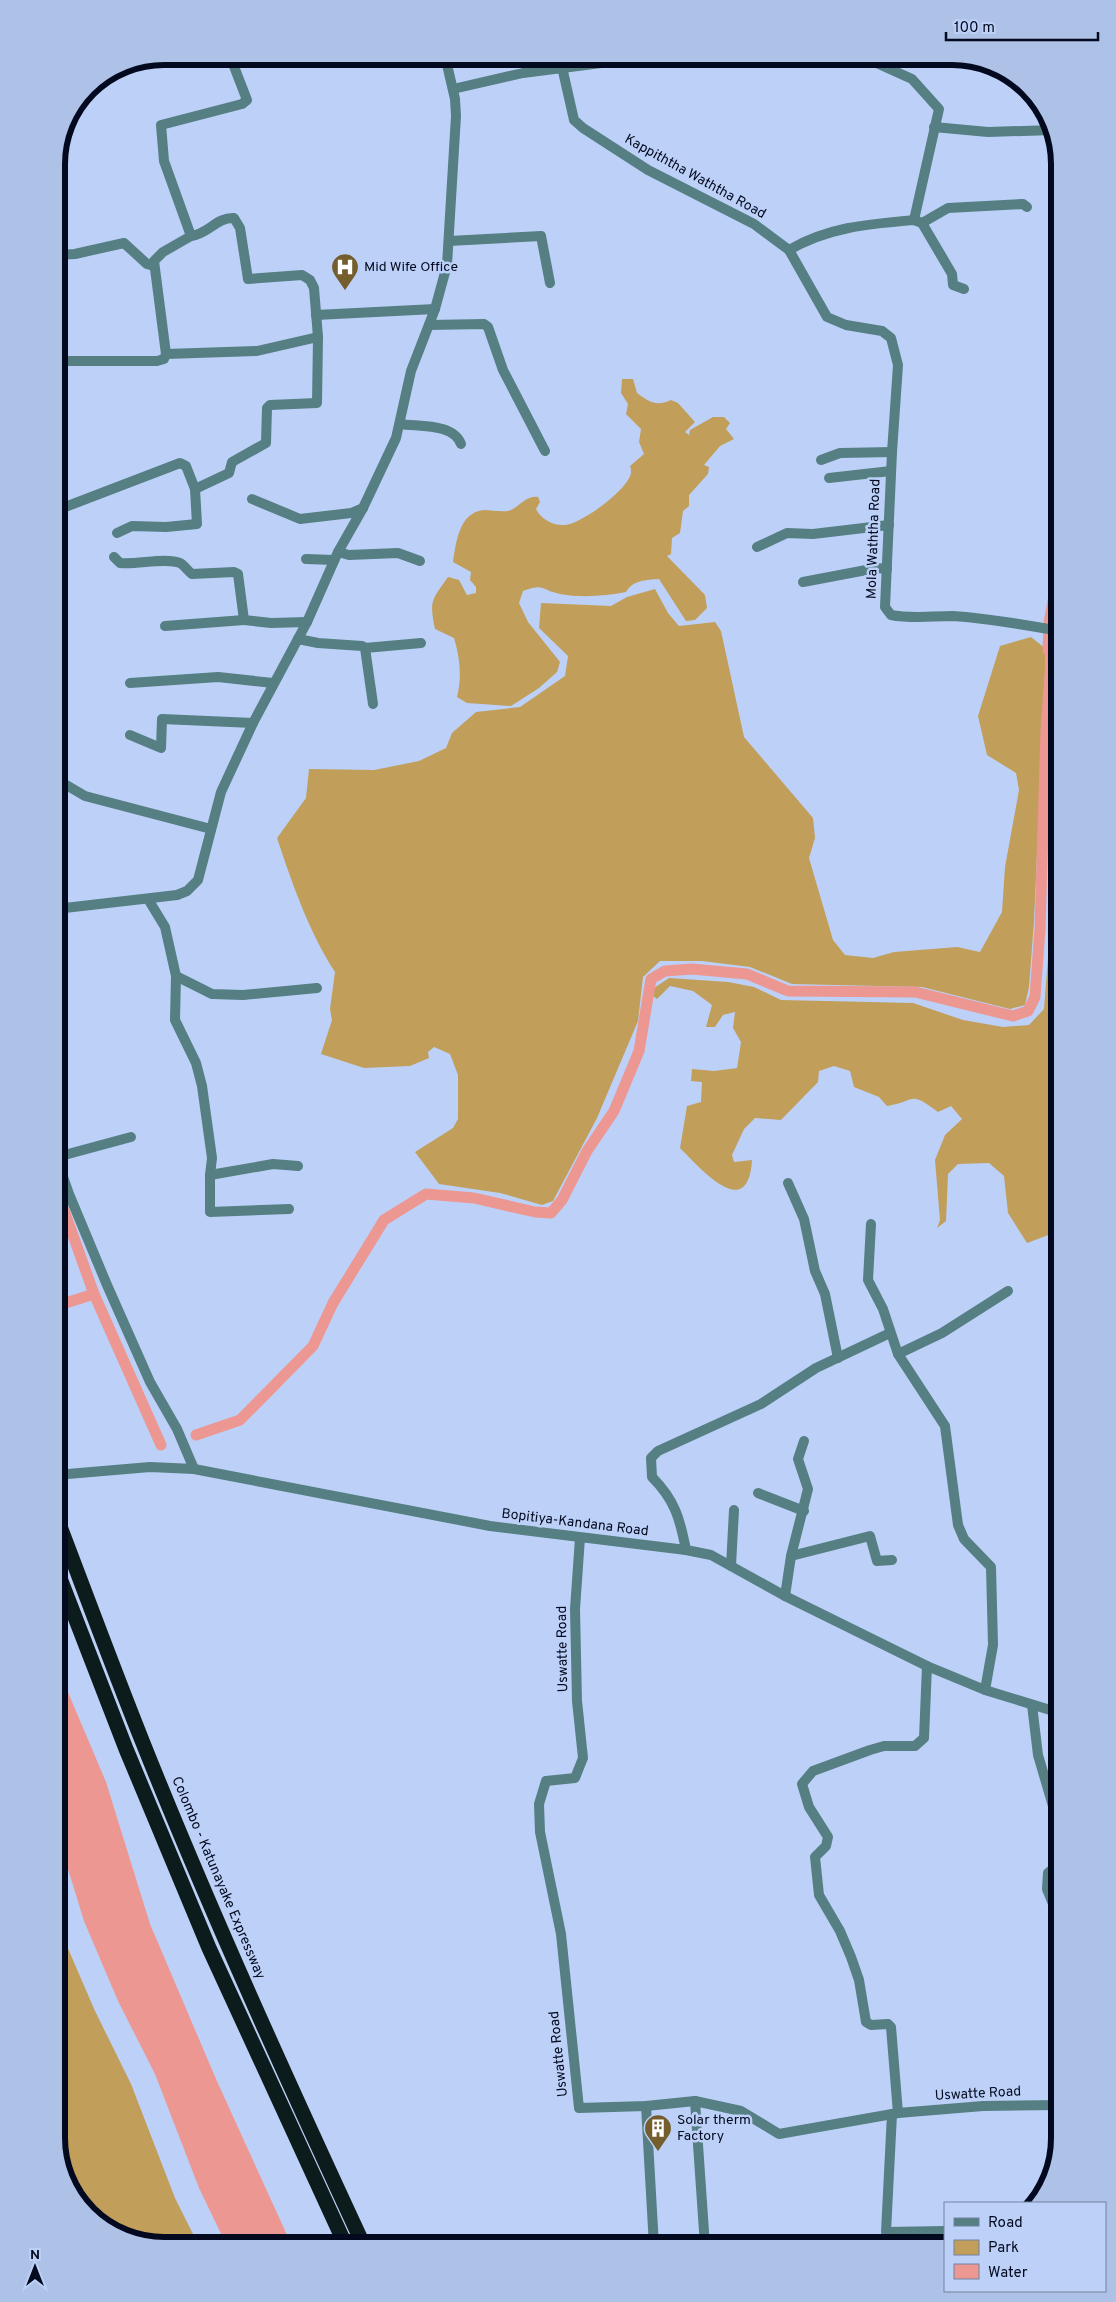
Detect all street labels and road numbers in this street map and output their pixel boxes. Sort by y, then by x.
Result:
street label: Kappiththa Waththa Road [621,131,769,223]
street label: Mola Waththa Road [863,479,885,599]
street label: Bopitiya-Kandana Road [500,1506,650,1540]
street label: Uswatte Road [554,1606,572,1692]
street label: Colombo - Katunayake Expressway [167,1774,269,1982]
street label: Uswatte Road [546,2010,572,2098]
street label: Uswatte Road [934,2083,1022,2105]

